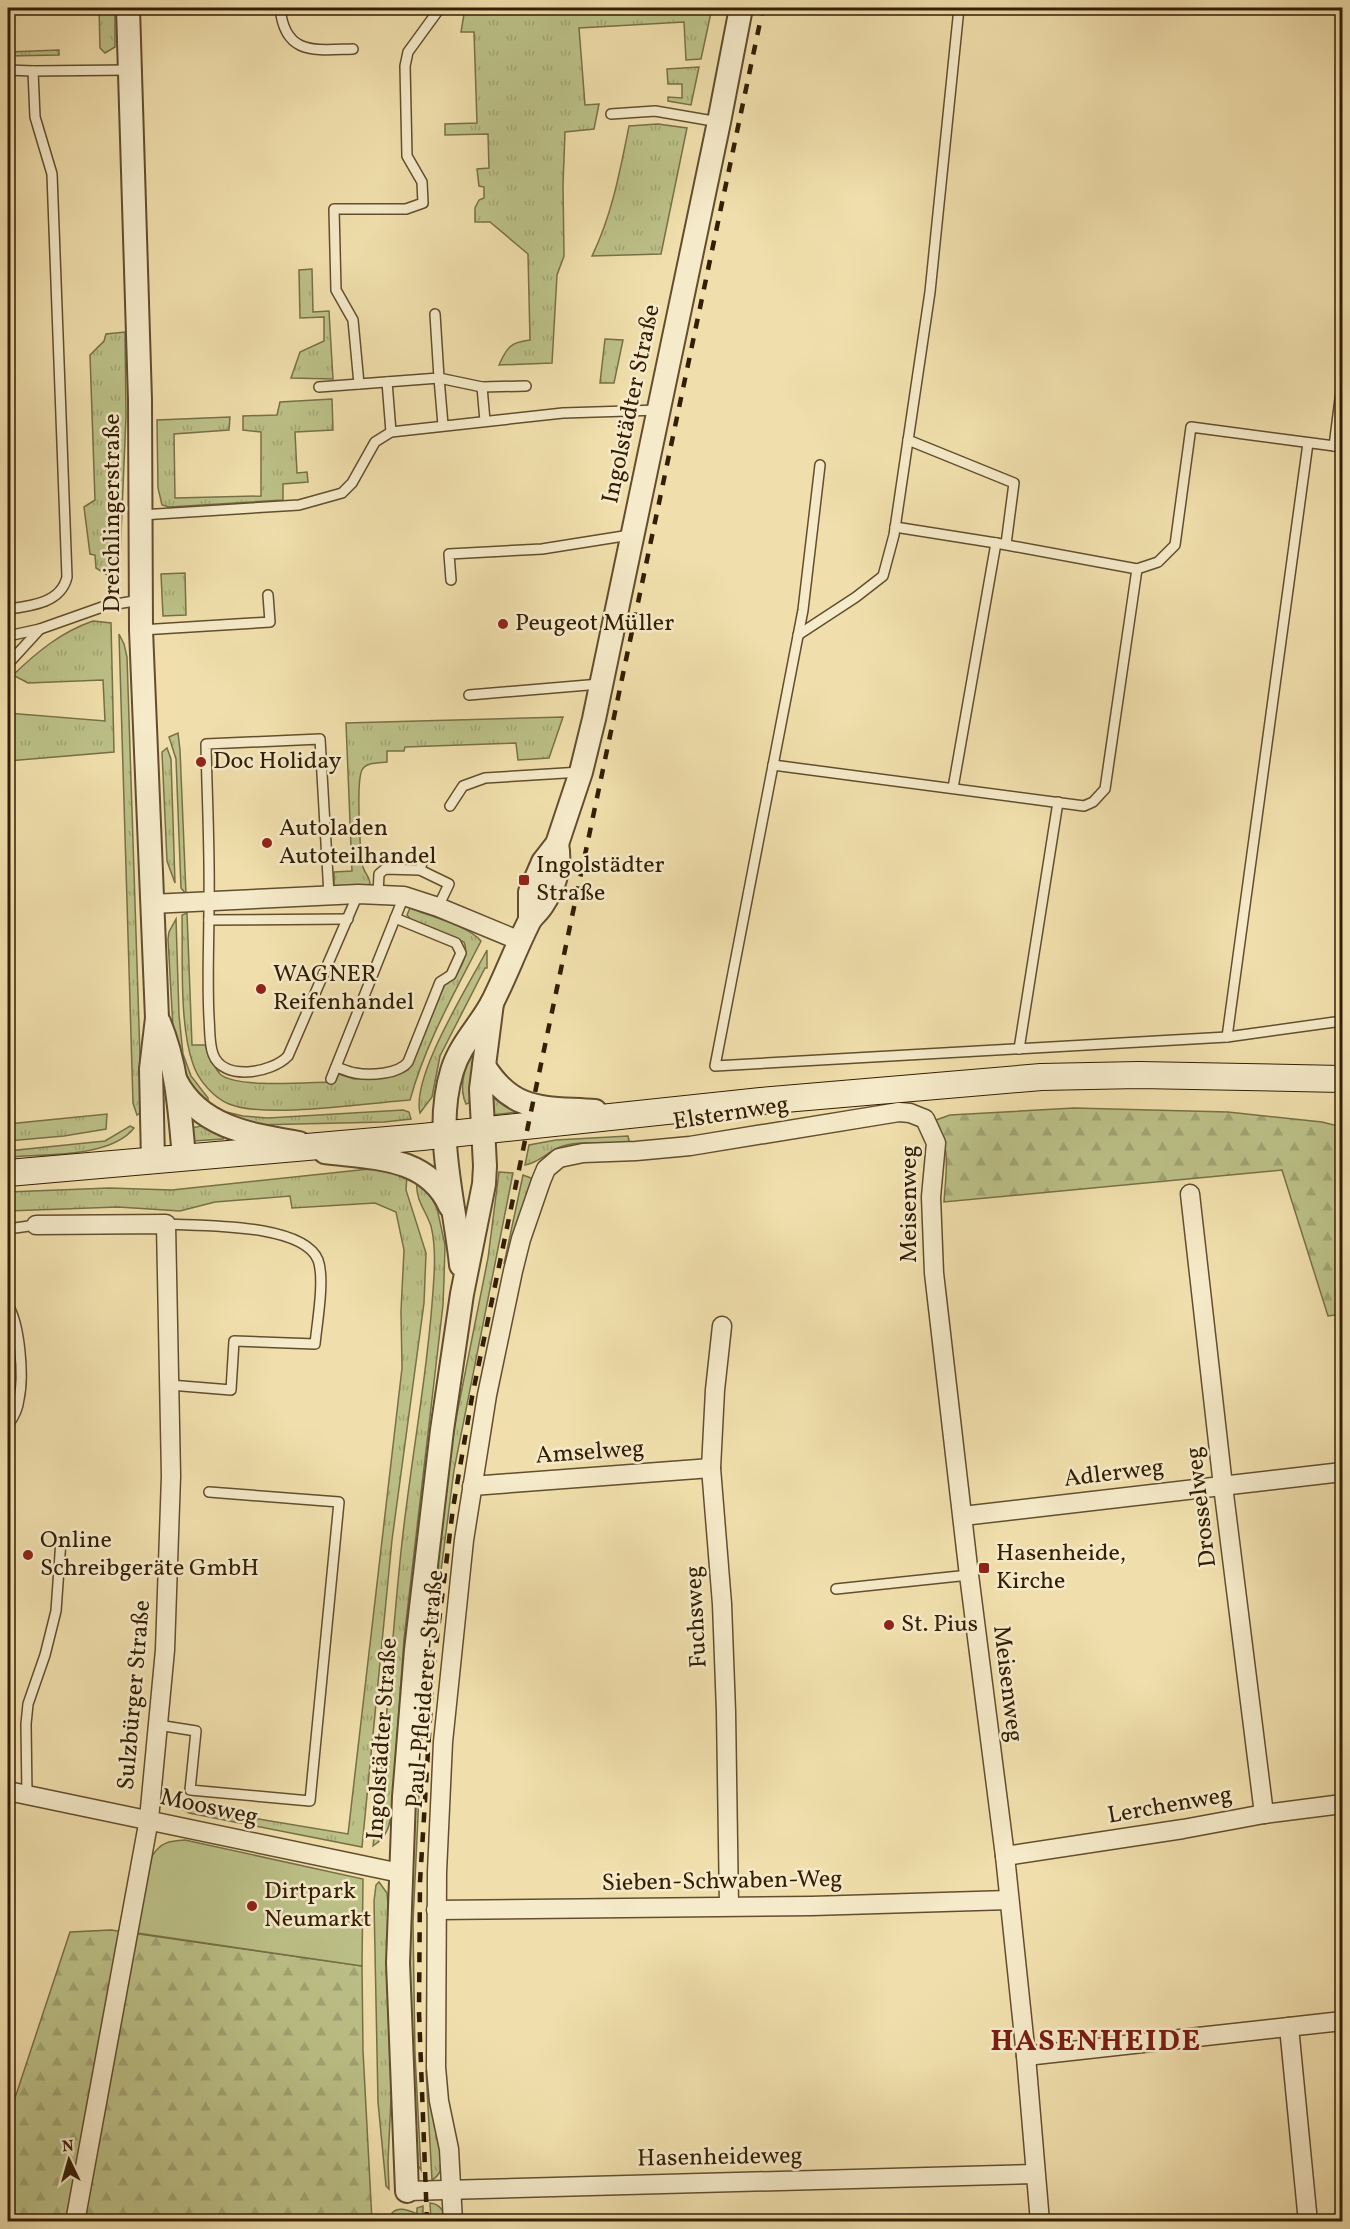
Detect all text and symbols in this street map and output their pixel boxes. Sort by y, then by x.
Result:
street label: Ingolstädter Straße [594,301,670,507]
street label: Dreichlingerstraße [96,413,130,613]
place label: Peugeot Müller [515,607,674,641]
marker: Peugeot Müller [496,617,510,631]
place label: Doc Holiday [213,745,342,779]
marker: Doc Holiday [194,755,208,769]
place label: Autoladen Autoteilhandel [279,812,437,874]
marker: Autoladen Autoteilhandel [260,836,274,850]
place label: Ingolstädter Straße [536,849,665,911]
marker: Ingolstädter Straße [517,873,531,887]
place label: WAGNER Reifenhandel [273,958,414,1020]
marker: WAGNER Reifenhandel [254,982,268,996]
street label: Elsternweg [671,1088,791,1140]
street label: Meisenweg [893,1145,927,1263]
street label: Amselweg [534,1432,646,1474]
street label: Drosselweg [1178,1445,1226,1569]
street label: Adlerweg [1062,1451,1166,1497]
place label: Online Schreibgeräte GmbH [40,1524,259,1586]
place label: Hasenheide, Kirche [996,1537,1126,1599]
marker: Online Schreibgeräte GmbH [21,1548,35,1562]
marker: Hasenheide, Kirche [977,1561,991,1575]
street label: Fuchsweg [677,1565,717,1669]
street label: Paul-Pfleiderer-Straße [399,1568,453,1810]
street label: Sulzbürger Straße [110,1599,160,1791]
place label: St. Pius [901,1608,978,1642]
marker: St. Pius [882,1618,896,1632]
street label: Meisenweg [983,1624,1031,1744]
street label: Ingolstädter Straße [359,1637,407,1841]
street label: Lerchenweg [1105,1778,1235,1834]
street label: Moosweg [157,1781,261,1835]
street label: Sieben-Schwaben-Weg [601,1863,843,1901]
place label: Dirtpark Neumarkt [264,1875,371,1937]
marker: Dirtpark Neumarkt [245,1899,259,1913]
district label: HASENHEIDE [990,2021,1202,2063]
north arrow [39,2130,99,2190]
text: N [61,2136,75,2159]
street label: Hasenheideweg [637,2140,803,2176]

